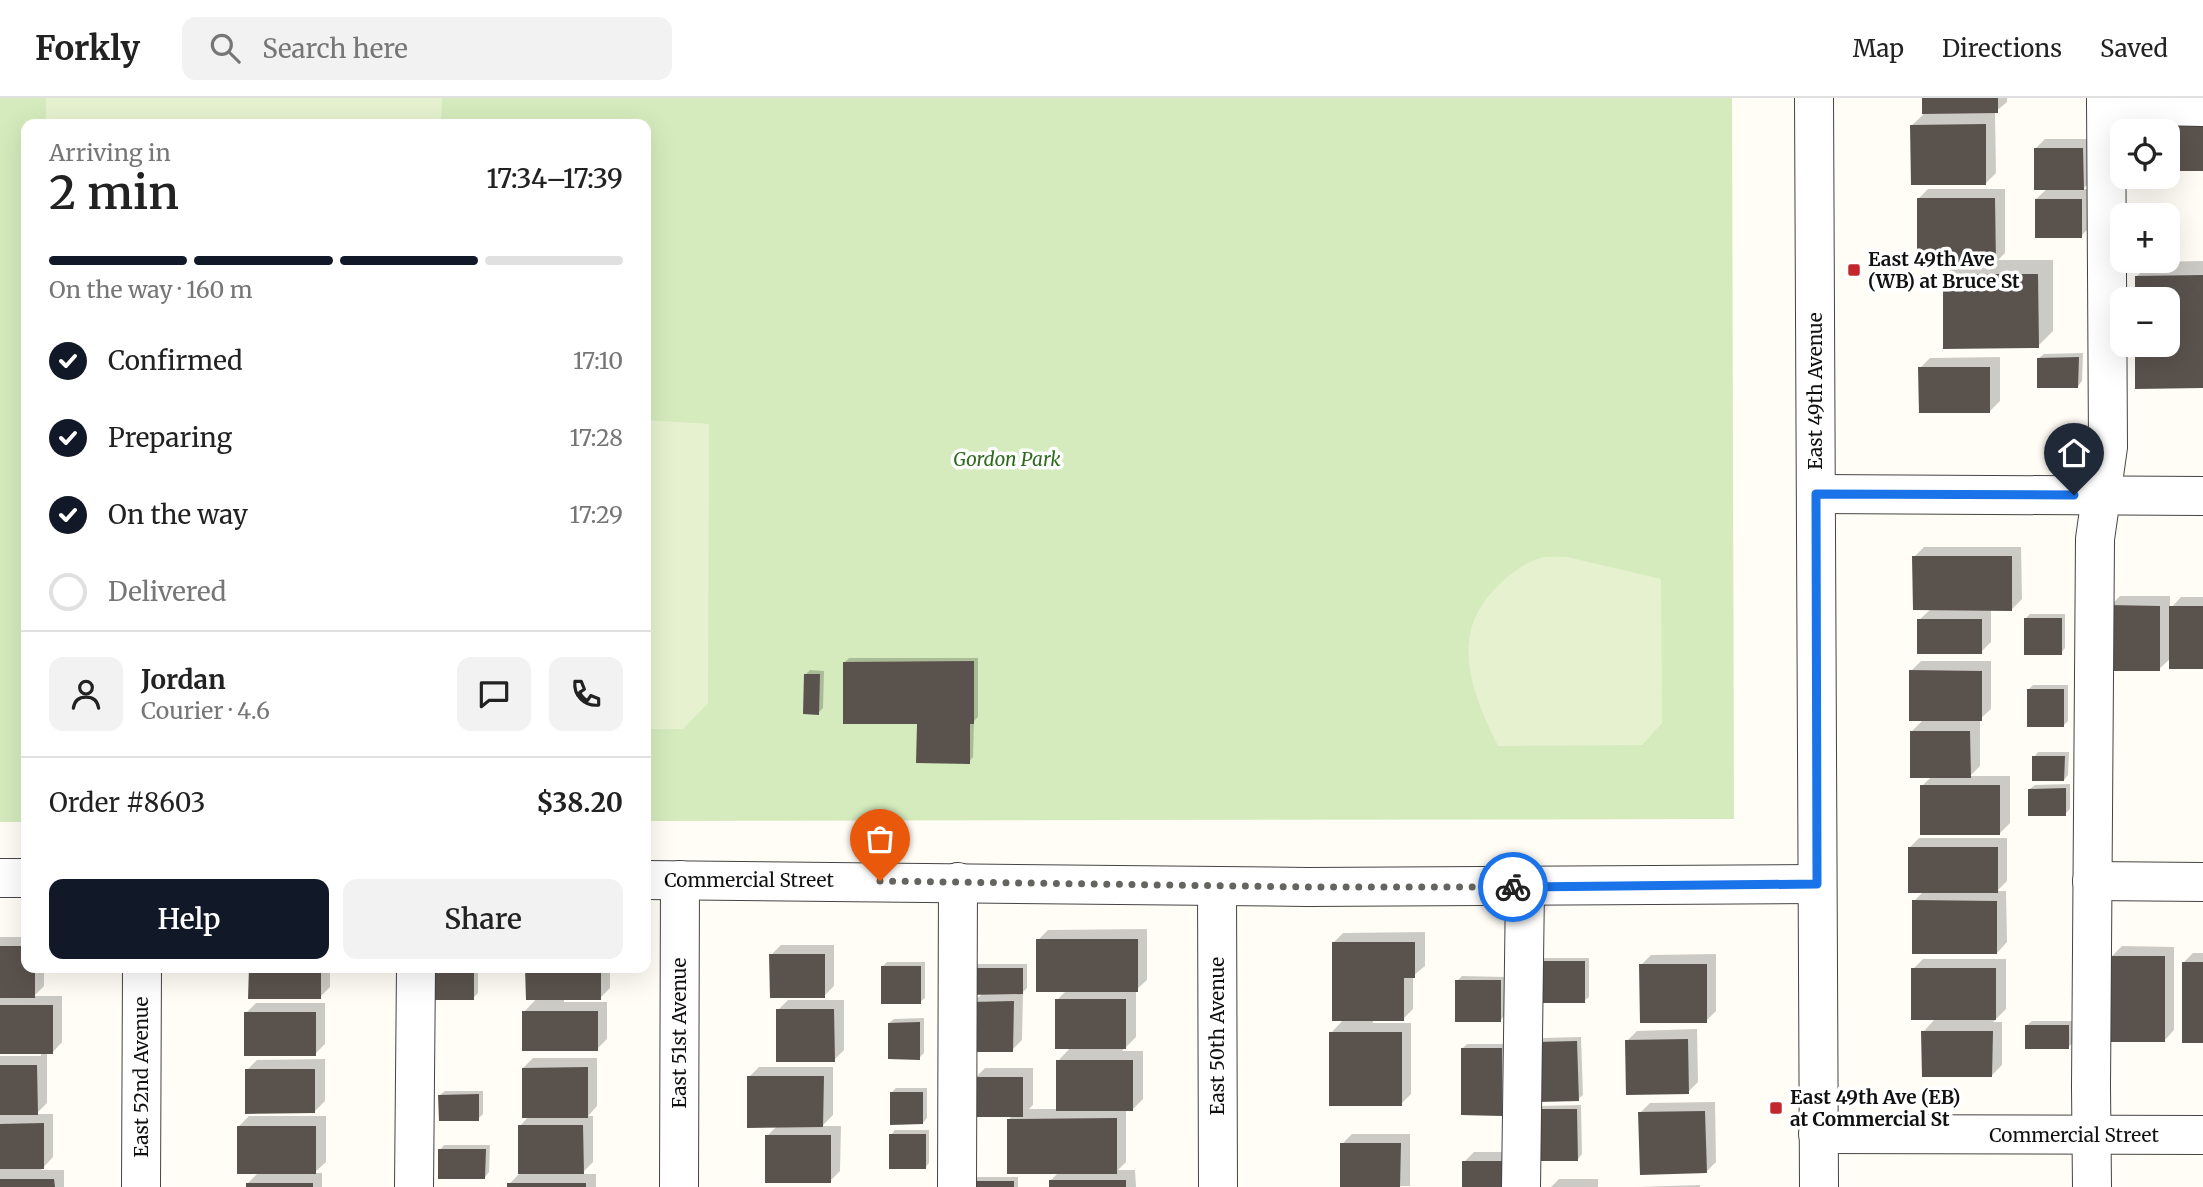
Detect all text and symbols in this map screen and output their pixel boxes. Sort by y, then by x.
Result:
search box [182,17,672,80]
text: Forkly [35,28,140,69]
icon: search [206,29,244,67]
text: Search here [262,32,408,65]
text: Map [1853,33,1904,64]
text: Directions [1942,33,2062,64]
text: Saved [2100,33,2168,64]
map controls [2110,119,2180,357]
button: locate [2110,119,2180,189]
text: Arriving in [49,138,171,167]
text: 17:34–17:39 [487,162,623,195]
text: 2 min [49,164,179,222]
button: + [2110,203,2180,273]
place label: East 49th Ave (WB) at Bruce St [1868,247,2020,293]
marker: East 49th Ave (WB) at Bruce St [1846,262,1862,278]
text: On the way · 160 m [49,275,253,304]
button: − [2110,287,2180,357]
street label: East 49th Avenue [1803,312,1827,470]
icon: check [49,342,87,380]
text: Confirmed [108,344,243,377]
text: 17:10 [573,346,623,375]
icon: check [49,419,87,457]
text: Preparing [108,421,232,454]
text: 17:28 [570,423,623,452]
pin [2044,423,2104,495]
icon: home [2055,434,2093,472]
park label: Gordon Park [953,447,1061,471]
icon: check [49,496,87,534]
text: On the way [108,498,248,531]
text: 17:29 [570,500,623,529]
text: Delivered [108,575,227,608]
button: person [49,657,123,731]
button: chat [457,657,531,731]
button: phone [549,657,623,731]
text: Jordan [141,663,226,696]
text: Courier · 4.6 [141,696,270,725]
text: Order #8603 [49,786,205,819]
text: $38.20 [536,786,623,819]
pin [850,809,910,881]
icon: bag [861,820,899,858]
courier [1478,852,1548,922]
street label: Commercial Street [664,868,834,892]
icon: bike [1494,868,1532,906]
button: Help [49,879,329,959]
button: Share [343,879,623,959]
street label: East 50th Avenue [1205,957,1229,1115]
street label: East 51st Avenue [667,958,691,1108]
street label: East 52nd Avenue [129,996,153,1157]
place label: East 49th Ave (EB) at Commercial St [1790,1085,1960,1131]
marker: East 49th Ave (EB) at Commercial St [1768,1100,1784,1116]
street label: Commercial Street [1989,1123,2159,1147]

